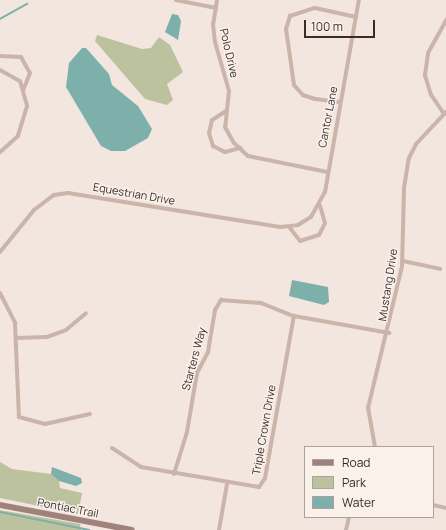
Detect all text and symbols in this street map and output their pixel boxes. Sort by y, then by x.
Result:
scale bar [306,12,377,38]
text: 100 m [311,18,343,35]
street label: Polo Drive [217,27,241,79]
street label: Cantor Lane [316,85,340,149]
street label: Equestrian Drive [92,180,176,208]
street label: Mustang Drive [376,248,400,322]
street label: Starters Way [179,326,209,392]
street label: Triple Crown Drive [250,384,278,476]
legend [304,446,434,518]
text: Road [342,454,370,471]
text: Park [342,474,366,491]
text: Water [342,494,375,511]
street label: Pontiac Trail [36,496,100,520]

